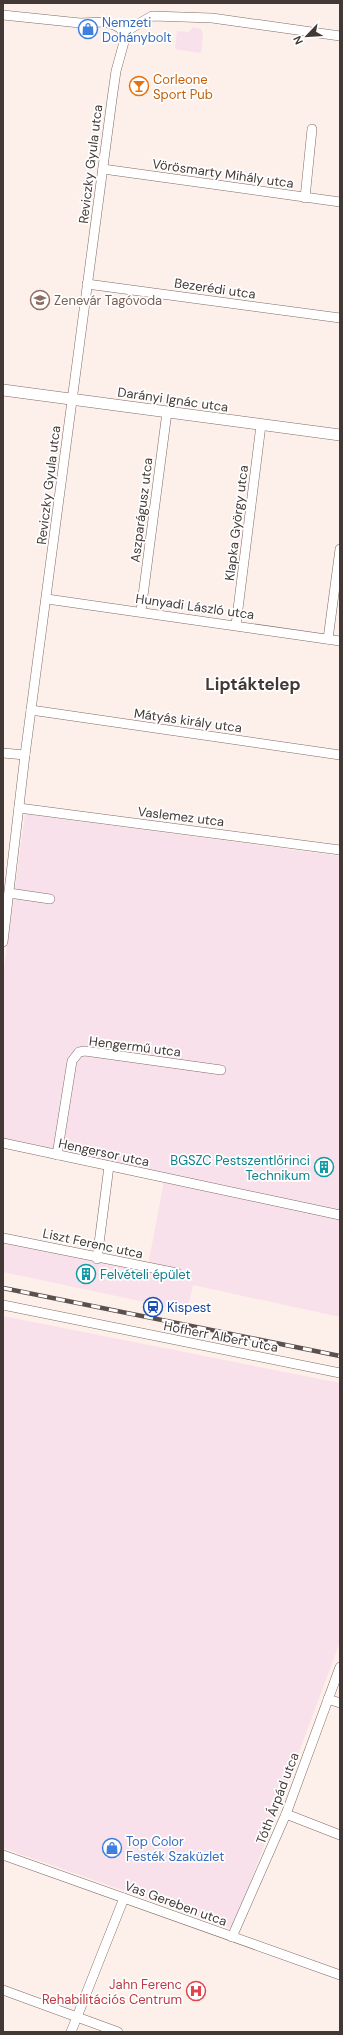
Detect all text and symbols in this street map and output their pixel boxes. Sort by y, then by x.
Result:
place label: Nemzeti Dohánybolt [102,14,172,46]
north arrow [287,16,327,56]
shop icon: Nemzeti Dohánybolt [77,18,99,40]
text: N [290,34,306,47]
place label: Corleone Sport Pub [153,71,213,103]
bar icon: Corleone Sport Pub [128,75,150,97]
street label: Reviczky Gyula utca [75,104,106,225]
street label: Vörösmarty Mihály utca [151,155,295,192]
street label: Bezerédi utca [173,274,257,303]
school or university icon: Zenevár Tagóvoda [29,289,51,311]
place label: Zenevár Tagóvoda [54,292,162,309]
street label: Darányi Ignác utca [117,383,229,416]
street label: Reviczky Gyula utca [33,425,64,546]
street label: Aszparágusz utca [127,457,156,564]
street label: Klapka György utca [221,464,252,582]
street label: Hunyadi László utca [135,590,255,623]
district label: Liptáktelep [205,673,301,695]
street label: Mátyás király utca [133,705,243,736]
street label: Vaslemez utca [137,803,225,830]
street label: Hengermű utca [88,1032,182,1061]
street label: Hengersor utca [57,1135,151,1170]
place label: BGSZC Pestszentlőrinci Technikum [170,1152,310,1184]
building icon: BGSZC Pestszentlőrinci Technikum [313,1156,335,1178]
street label: Liszt Ferenc utca [41,1225,145,1262]
building icon: Felvételi épület [75,1263,97,1285]
place label: Felvételi épület [100,1266,191,1283]
station icon: Kispest [142,1296,164,1318]
place label: Kispest [167,1299,211,1316]
street label: Hofherr Albert utca [162,1317,280,1356]
street label: Tóth Árpád utca [251,1750,303,1846]
place label: Top Color Festék Szaküzlet [126,1833,224,1865]
shop icon: Top Color Festék Szaküzlet [101,1837,123,1859]
street label: Vas Gereben utca [122,1877,229,1930]
place label: Jahn Ferenc Rehabilitációs Centrum [42,1976,182,2008]
hospital icon: Jahn Ferenc Rehabilitációs Centrum [185,1980,207,2002]

